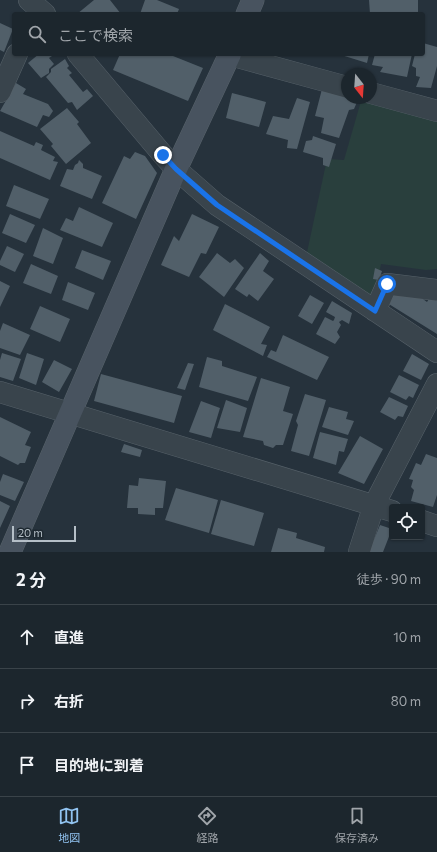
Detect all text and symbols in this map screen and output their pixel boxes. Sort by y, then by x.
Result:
search box [12,12,425,56]
icon: search [26,23,48,45]
text: ここで検索 [58,26,133,44]
north arrow [341,68,377,104]
route end [154,146,172,164]
route start [378,275,396,293]
map controls [389,504,425,540]
button: locate [389,504,425,540]
scale bar [12,524,76,543]
text: 20 m [18,526,43,539]
text: 2 分 [16,569,46,590]
text: 徒歩 · 90 m [357,571,421,587]
icon: ahead [16,626,38,648]
text: 直進 [54,628,84,646]
text: 10 m [393,629,421,645]
icon: right [16,690,38,712]
text: 右折 [54,692,84,710]
text: 80 m [391,693,421,709]
icon: arrive [16,754,38,776]
text: 目的地に到着 [54,756,144,774]
tab: 地図 [58,805,80,845]
tab: 経路 [196,805,218,845]
tab: 保存済み [335,805,379,845]

